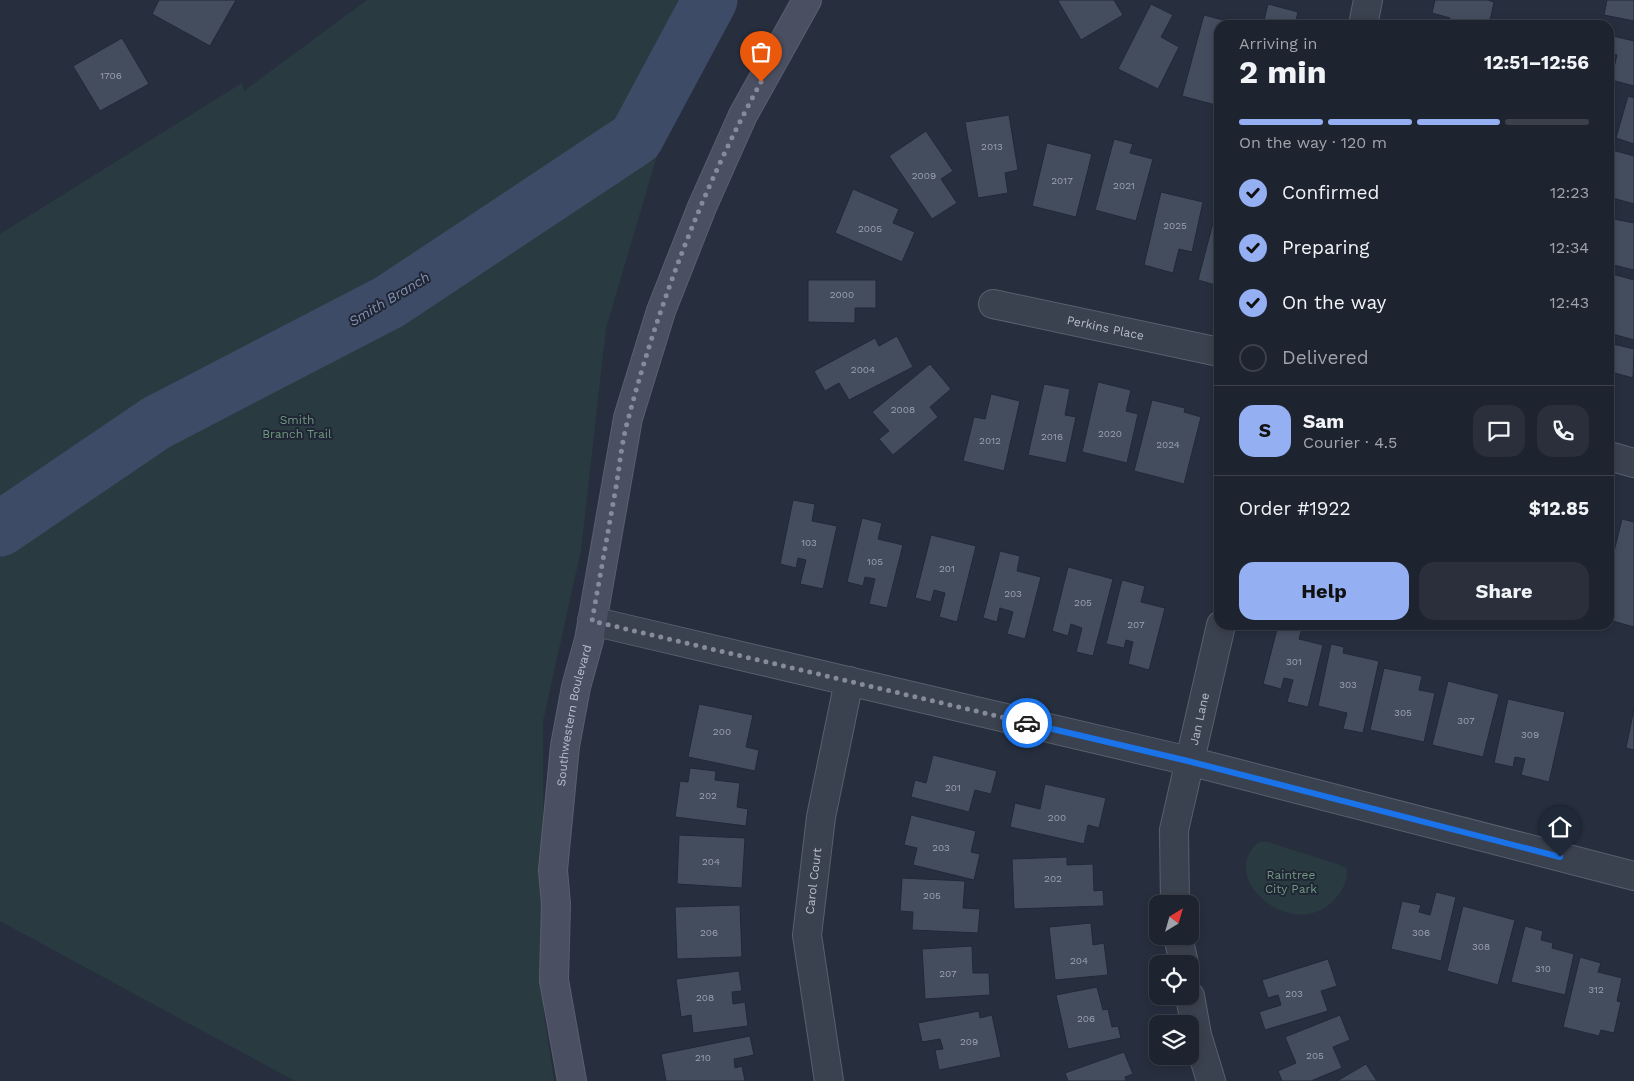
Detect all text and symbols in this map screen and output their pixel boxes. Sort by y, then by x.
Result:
pin [740,31,782,82]
text: Arriving in [1239,34,1317,53]
icon: bag [747,38,775,66]
text: 12:51–12:56 [1484,51,1589,74]
text: 2 min [1239,53,1327,91]
house number: 1706 [100,70,122,81]
text: On the way · 120 m [1239,133,1387,152]
house number: 2013 [981,141,1003,152]
house number: 2009 [912,170,936,181]
house number: 2017 [1051,175,1073,186]
icon: check [1239,179,1267,207]
house number: 2021 [1113,180,1135,191]
text: Confirmed [1282,181,1379,204]
text: 12:23 [1550,183,1589,202]
house number: 2025 [1163,220,1187,231]
house number: 2005 [858,223,882,234]
icon: check [1239,234,1267,262]
text: Preparing [1282,236,1369,259]
text: 12:34 [1550,238,1589,257]
water label: Smith Branch [346,269,432,329]
house number: 2000 [830,289,854,300]
icon: check [1239,289,1267,317]
text: On the way [1282,291,1386,314]
text: 12:43 [1550,293,1589,312]
street label: Perkins Place [1066,313,1145,343]
text: Delivered [1282,346,1369,369]
house number: 2004 [851,364,875,375]
house number: 2008 [891,404,915,415]
button: chat [1473,405,1525,457]
button: phone [1537,405,1589,457]
text: Sam [1303,410,1344,433]
park label: Smith Branch Trail [262,413,332,441]
text: S [1259,419,1271,442]
house number: 2020 [1098,428,1122,439]
house number: 2016 [1041,431,1063,442]
text: Courier · 4.5 [1303,433,1397,452]
house number: 2012 [979,435,1001,446]
house number: 2024 [1156,439,1180,450]
text: Order #1922 [1239,497,1351,520]
text: $12.85 [1529,497,1589,520]
house number: 103 [801,537,817,548]
house number: 105 [867,556,883,567]
button: Help [1239,562,1409,620]
button: Share [1419,562,1589,620]
house number: 201 [939,563,955,574]
house number: 203 [1004,588,1022,599]
house number: 205 [1074,597,1092,608]
house number: 207 [1127,619,1145,630]
street label: Southwestern Boulevard [554,643,594,787]
house number: 301 [1286,656,1302,667]
house number: 303 [1339,679,1357,690]
street label: Jan Lane [1187,691,1212,746]
courier [1002,698,1052,748]
house number: 305 [1394,707,1412,718]
icon: car [1013,709,1041,737]
house number: 307 [1457,715,1475,726]
house number: 200 [713,726,731,737]
house number: 309 [1521,729,1539,740]
house number: 201 [945,782,961,793]
house number: 202 [699,790,717,801]
pin [1539,806,1581,857]
house number: 200 [1048,812,1066,823]
icon: home [1546,813,1574,841]
house number: 203 [932,842,950,853]
street label: Carol Court [803,847,824,915]
house number: 204 [702,856,720,867]
park label: Raintree City Park [1265,868,1317,896]
house number: 202 [1044,873,1062,884]
house number: 205 [923,890,941,901]
north arrow [1149,895,1199,945]
map controls [1149,895,1199,1065]
house number: 206 [700,927,718,938]
house number: 306 [1412,927,1430,938]
house number: 308 [1472,941,1490,952]
house number: 204 [1070,955,1088,966]
button: locate [1149,955,1199,1005]
house number: 310 [1535,963,1551,974]
house number: 207 [939,968,957,979]
house number: 312 [1588,984,1604,995]
house number: 203 [1285,988,1303,999]
house number: 208 [696,992,714,1003]
house number: 206 [1077,1013,1095,1024]
button: layers [1149,1015,1199,1065]
house number: 209 [960,1036,978,1047]
house number: 205 [1306,1050,1324,1061]
house number: 210 [695,1052,711,1063]

